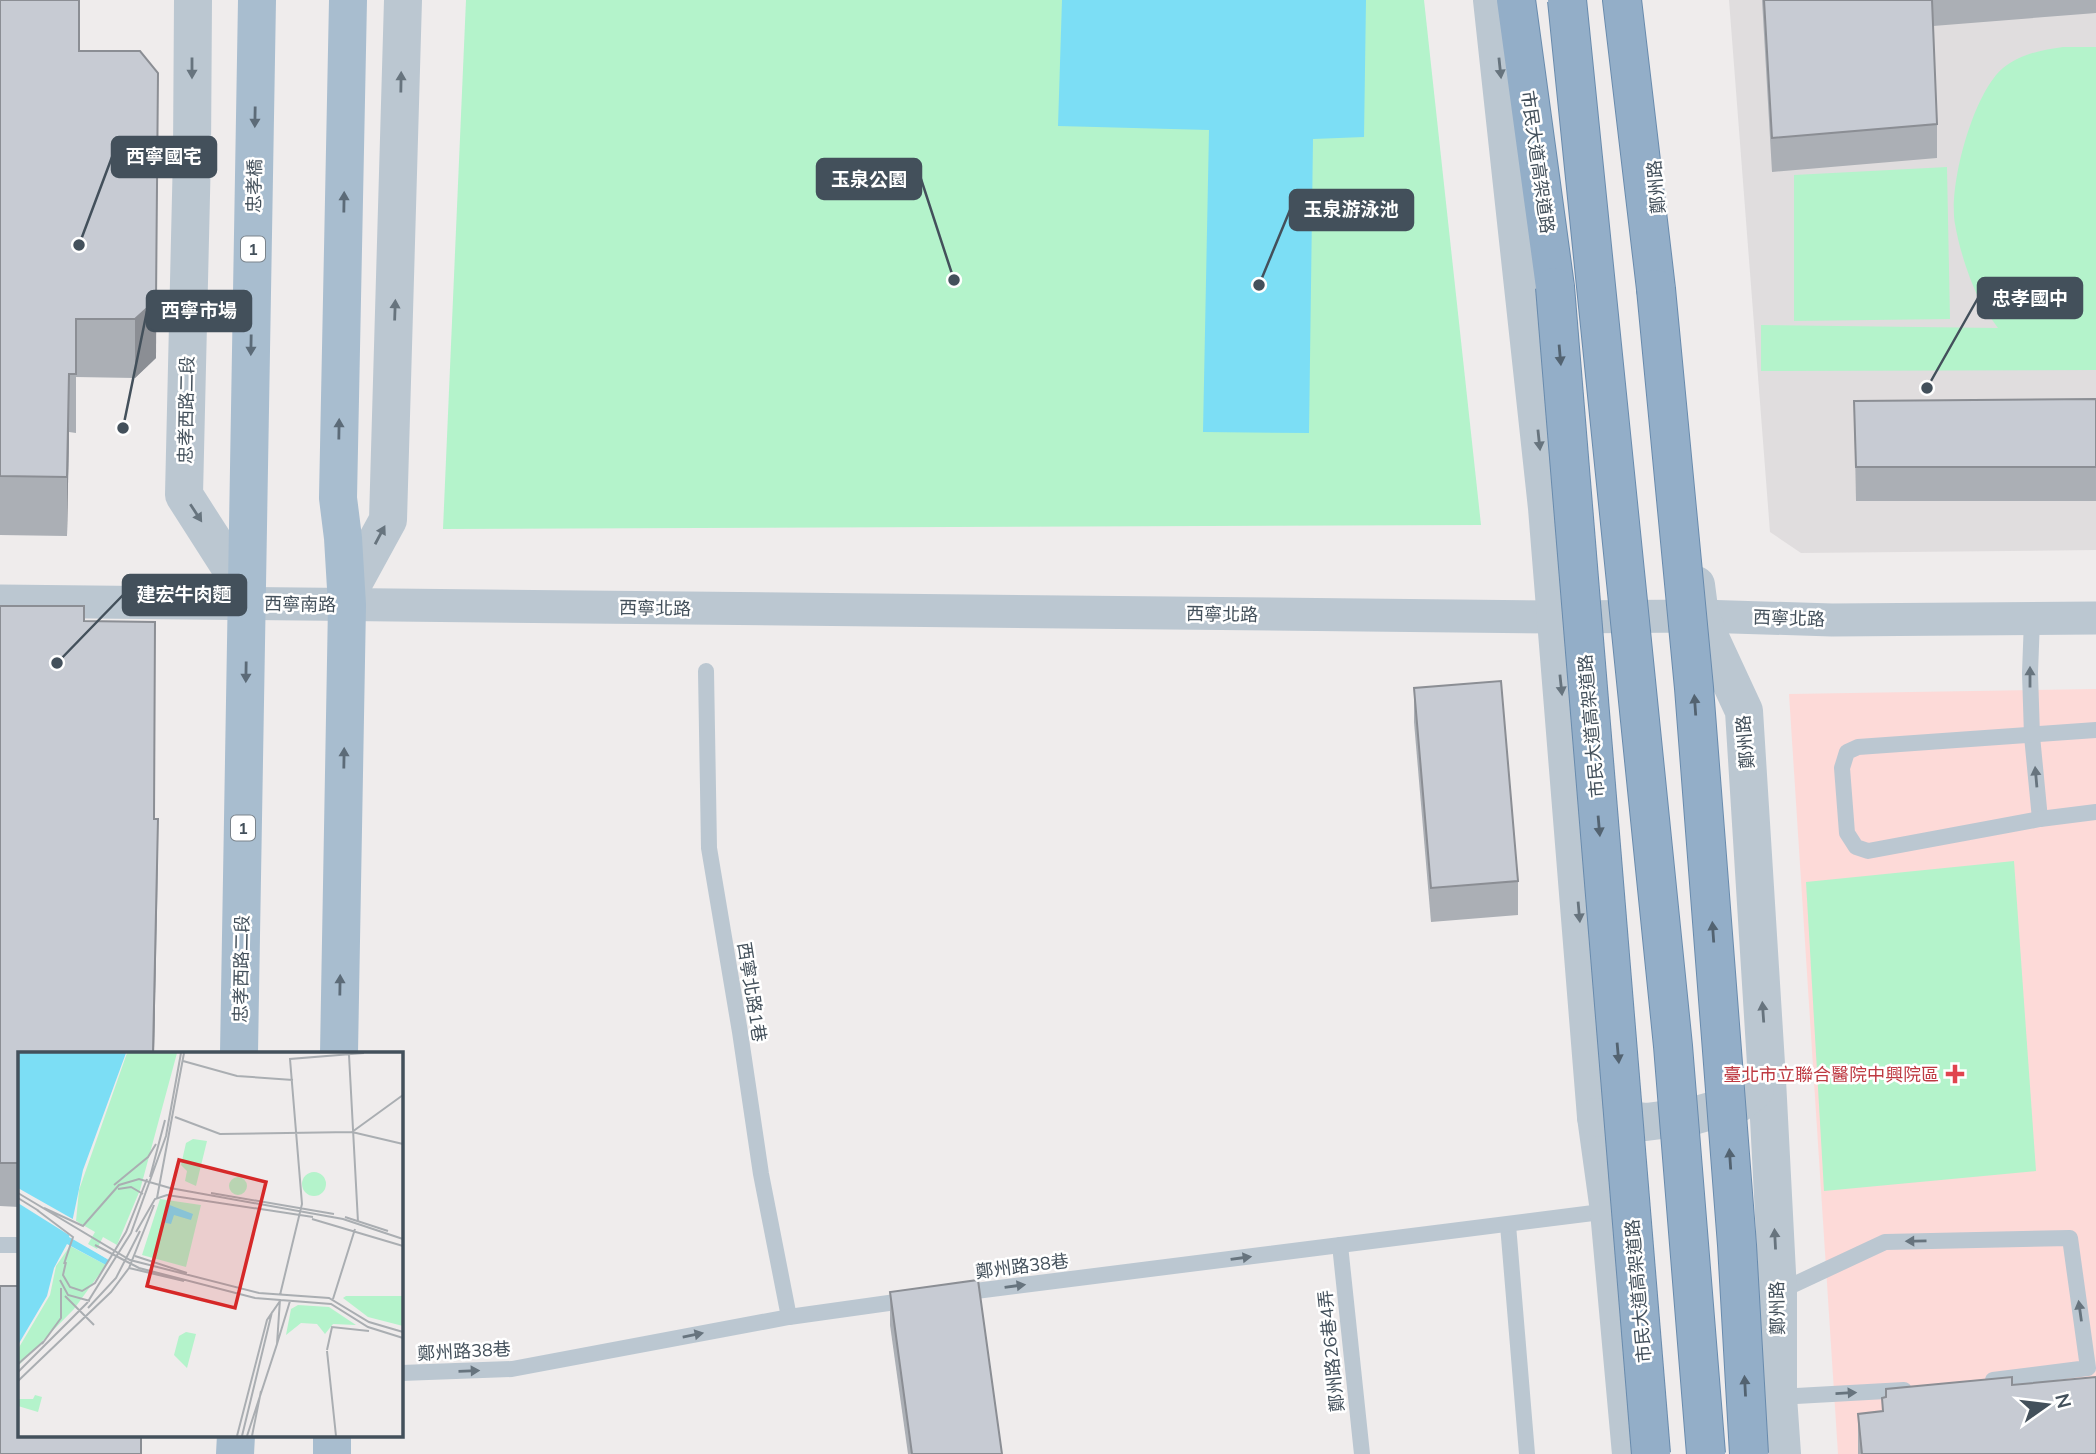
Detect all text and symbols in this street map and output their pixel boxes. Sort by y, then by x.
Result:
one-way arrow [186,57,198,79]
one-way arrow [1494,57,1505,79]
one-way arrow [396,71,407,93]
street label: 市民大道高架道路 [1517,89,1559,235]
one-way arrow [249,106,261,128]
callout: 西寧國宅 [112,137,216,177]
text: 西寧國宅 [126,144,202,168]
street label: 忠孝橋 [242,159,266,213]
callout: 玉泉公園 [817,159,921,199]
street label: 鄭州路 [1642,159,1670,215]
text: 玉泉公園 [831,167,907,191]
callout: 玉泉游泳池 [1290,190,1413,230]
one-way arrow [338,191,350,213]
text: 玉泉游泳池 [1303,197,1399,221]
road number: 1 [241,236,265,262]
callout: 忠孝國中 [1978,278,2082,318]
text: 忠孝國中 [1992,286,2068,310]
callout: 西寧市場 [147,291,251,331]
text: 西寧市場 [161,298,237,322]
one-way arrow [389,298,401,320]
one-way arrow [245,334,257,356]
one-way arrow [1555,344,1566,366]
street label: 忠孝西路二段 [174,356,198,464]
one-way arrow [333,418,345,440]
one-way arrow [1534,429,1545,451]
one-way arrow [189,503,202,522]
one-way arrow [374,525,386,545]
callout: 建宏牛肉麵 [123,575,246,615]
text: 建宏牛肉麵 [136,582,232,606]
street label: 西寧南路 [264,592,336,616]
street label: 西寧北路 [619,596,691,620]
street label: 西寧北路 [1186,602,1258,626]
street label: 西寧北路 [1753,605,1825,631]
street label: 市民大道高架道路 [1573,653,1609,799]
one-way arrow [240,661,252,683]
one-way arrow [2024,666,2036,688]
one-way arrow [1556,674,1567,696]
one-way arrow [1690,694,1701,716]
street label: 鄭州路 [1731,714,1759,770]
one-way arrow [338,746,350,768]
one-way arrow [2030,766,2041,788]
one-way arrow [1594,815,1605,837]
road number: 1 [231,816,255,841]
one-way arrow [1574,901,1585,923]
street label: 忠孝西路二段 [229,915,253,1023]
one-way arrow [1707,921,1718,943]
street label: 西寧北路1巷 [733,940,771,1044]
one-way arrow [335,974,346,996]
one-way arrow [1757,1001,1768,1023]
one-way arrow [1613,1042,1624,1064]
inset map [18,1052,402,1436]
place label: 臺北市立聯合醫院中興院區 [1723,1063,1939,1086]
marker: 臺北市立聯合醫院中興院區 [1945,1064,1965,1084]
one-way arrow [1724,1148,1735,1170]
street label: 市民大道高架道路 [1620,1218,1656,1364]
one-way arrow [1769,1228,1780,1250]
one-way arrow [1905,1235,1927,1247]
street label: 鄭州路38巷 [974,1249,1070,1283]
one-way arrow [1230,1253,1252,1264]
one-way arrow [1004,1280,1026,1291]
street label: 鄭州路 [1765,1281,1789,1335]
street label: 鄭州路26巷4弄 [1313,1289,1349,1413]
one-way arrow [2075,1300,2086,1322]
one-way arrow [682,1329,704,1340]
street label: 鄭州路38巷 [417,1337,511,1365]
one-way arrow [458,1365,480,1376]
north arrow [2012,1370,2082,1440]
one-way arrow [1739,1375,1750,1397]
one-way arrow [1835,1388,1857,1399]
text: N [2050,1391,2077,1411]

